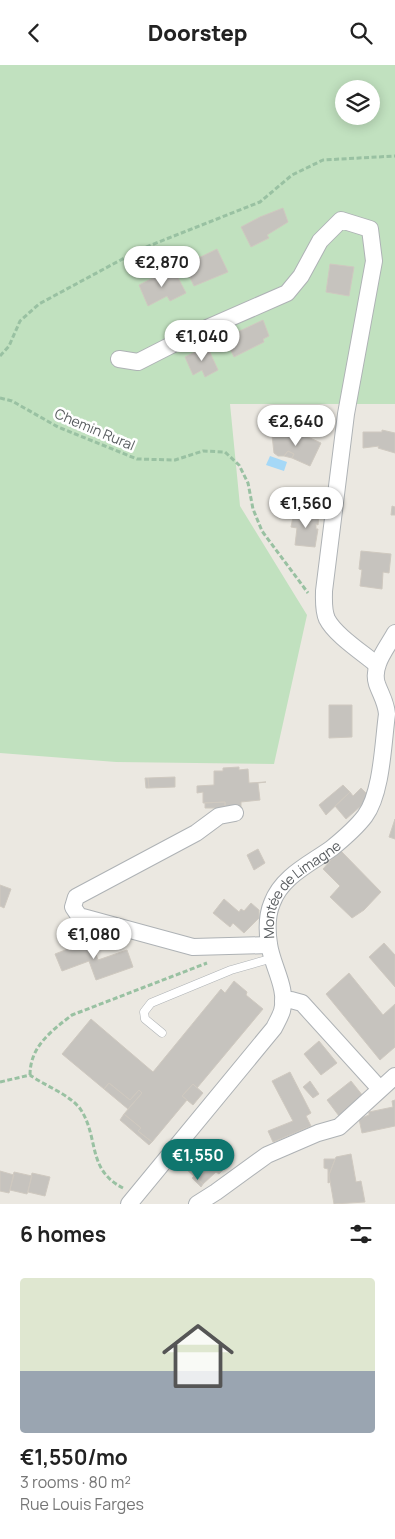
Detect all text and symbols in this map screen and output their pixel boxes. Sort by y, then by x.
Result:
text: Doorstep [148,18,247,48]
icon: back [20,19,48,47]
icon: search [347,19,375,47]
map controls [335,80,380,125]
button: layers [335,80,380,125]
pin: €2,870 [121,245,203,288]
text: €2,870 [135,251,189,273]
pin: €1,040 [161,319,243,362]
text: €1,040 [176,325,228,347]
street label: Chemin Rural [52,404,138,454]
pin: €2,640 [255,405,337,447]
text: €2,640 [268,410,324,432]
pin: €1,560 [265,487,347,529]
text: €1,560 [280,492,332,514]
street label: Montée de Limagne [258,835,344,939]
pin: €1,080 [53,917,135,960]
text: €1,080 [68,923,121,945]
pin: €1,550 [157,1139,239,1181]
text: €1,550 [172,1144,224,1166]
text: 6 homes [20,1220,106,1248]
icon: filters [347,1220,375,1248]
icon: home [153,1311,243,1401]
text: €1,550/mo [20,1443,128,1471]
text: 3 rooms · 80 m² [20,1471,131,1493]
text: Rue Louis Farges [20,1493,144,1515]

